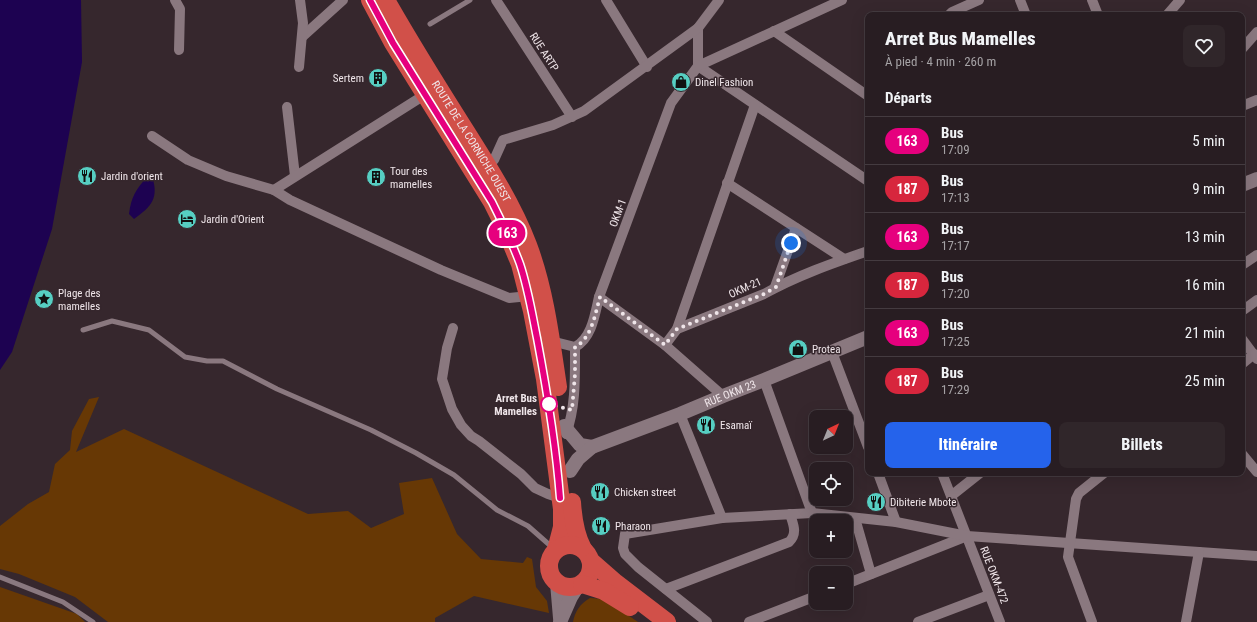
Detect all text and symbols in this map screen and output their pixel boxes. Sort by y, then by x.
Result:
button: heart [1183,25,1225,67]
text: Arret Bus Mamelles [885,27,1036,50]
street label: RUE ARTP [527,30,561,74]
text: À pied · 4 min · 260 m [885,54,996,69]
building icon: Sertem [367,67,389,89]
shop icon: Dinel Fashion [670,71,692,93]
place label: Sertem [333,72,364,85]
place label: Dinel Fashion [695,76,753,89]
street label: ROUTE DE LA CORNICHE OUEST [429,78,514,204]
text: Départs [885,89,932,107]
text: Bus [941,124,964,142]
text: 5 min [1192,132,1225,150]
text: 163 [896,133,918,149]
text: 17:09 [941,142,970,157]
restaurant icon: Jardin d'orient [76,165,98,187]
place label: Tour des mamelles [390,165,432,191]
building icon: Tour des mamelles [365,166,387,188]
place label: Jardin d'orient [101,170,163,183]
text: Bus [941,172,964,190]
text: 9 min [1192,180,1225,198]
text: 187 [896,181,918,197]
text: 17:13 [941,190,970,205]
street label: OKM-1 [607,197,629,229]
hotel icon: Jardin d'Orient [176,208,198,230]
place label: Jardin d'Orient [201,213,264,226]
line badge: 163 [484,220,530,246]
text: Bus [941,220,964,238]
text: 163 [496,225,518,241]
text: 13 min [1185,228,1225,246]
text: 163 [896,229,918,245]
your location [781,233,801,253]
text: 17:17 [941,238,970,253]
text: Bus [941,268,964,286]
street label: OKM-21 [727,275,763,301]
text: 16 min [1185,276,1225,294]
text: 187 [896,277,918,293]
text: 17:20 [941,286,970,301]
place label: Plage des mamelles [58,287,101,313]
place icon: Plage des mamelles [33,288,55,310]
text: Bus [941,316,964,334]
text: 21 min [1185,324,1225,342]
text: 163 [896,325,918,341]
text: 17:25 [941,334,970,349]
shop icon: Protea [787,338,809,360]
place label: Protea [812,343,841,356]
text: Bus [941,364,964,382]
text: 25 min [1185,372,1225,390]
text: 187 [896,373,918,389]
street label: RUE OKM 23 [702,377,758,410]
text: 17:29 [941,382,970,397]
place label: Arret Bus Mamelles [494,392,537,418]
marker: Arret Bus Mamelles [540,395,558,413]
north arrow [809,410,853,454]
map controls [809,410,853,610]
restaurant icon: Esamaï [695,414,717,436]
place label: Esamaï [720,419,753,432]
button: Itinéraire [885,422,1051,468]
button: Billets [1059,422,1225,468]
button: locate [809,462,853,506]
restaurant icon: Chicken street [589,481,611,503]
place label: Chicken street [614,486,676,499]
restaurant icon: Dibiterie Mbote [865,491,887,513]
place label: Dibiterie Mbote [890,496,956,509]
button: + [809,514,853,558]
restaurant icon: Pharaon [590,515,612,537]
place label: Pharaon [615,520,651,533]
street label: RUE OKM-472 [977,545,1011,605]
button: − [809,566,853,610]

